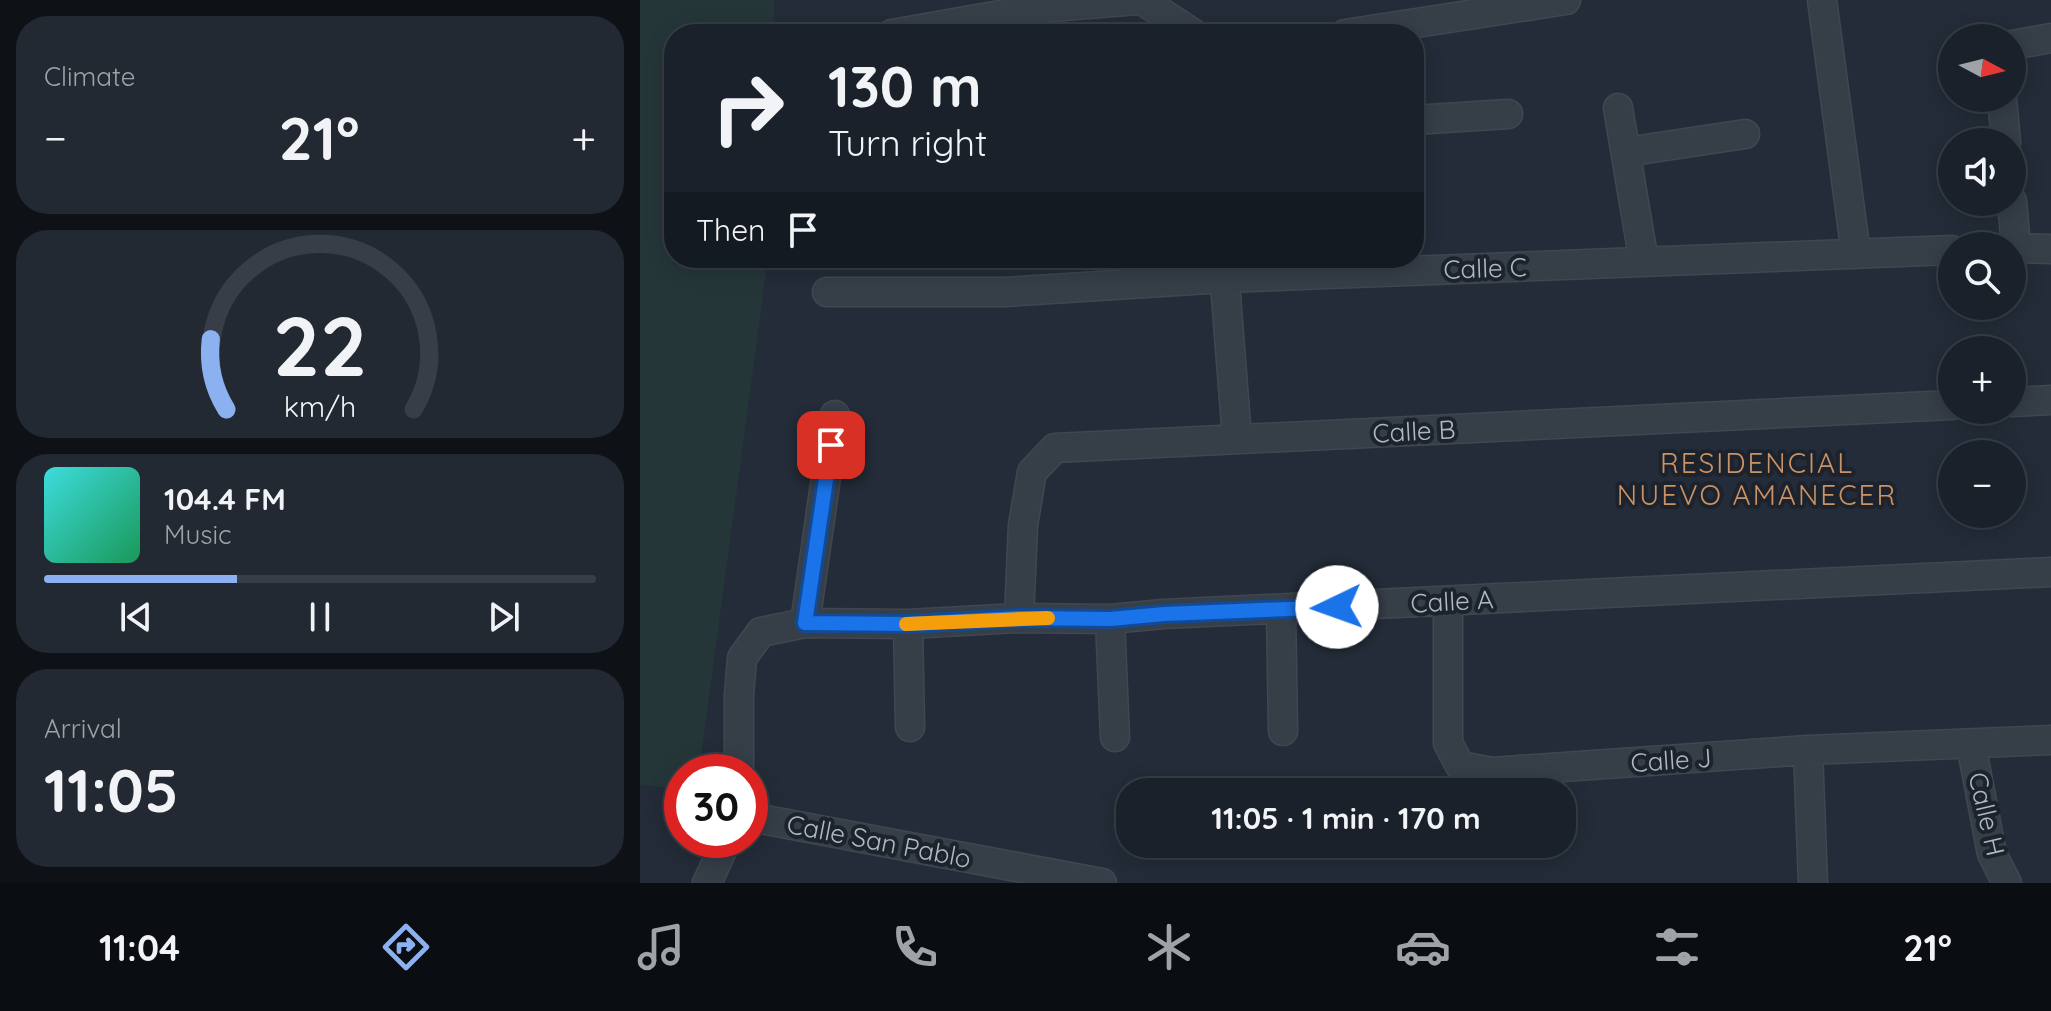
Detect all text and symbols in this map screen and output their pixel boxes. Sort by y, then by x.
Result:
north arrow [1938,24,2026,112]
map controls [1938,24,2026,528]
text: 130 m [828,51,982,121]
icon: right [696,56,800,160]
text: Climate [44,60,135,93]
text: 21° [279,100,360,175]
text: − [44,110,67,165]
text: + [571,110,596,165]
text: Turn right [828,120,987,165]
button: sound [1938,128,2026,216]
icon: arrive [781,208,825,252]
text: Then [696,211,765,249]
button: search [1938,232,2026,320]
street label: Calle C [1443,250,1527,286]
text: 22 [273,293,367,397]
button: + [1938,336,2026,424]
text: km/h [284,389,356,425]
pin [797,411,865,479]
street label: Calle B [1372,412,1456,450]
icon: arrive [809,423,853,467]
button: − [1938,440,2026,528]
district label: RESIDENCIAL NUEVO AMANECER [1617,445,1897,512]
text: 104.4 FM [164,480,286,518]
text: Music [164,518,232,551]
position arrow [1295,565,1379,649]
street label: Calle A [1410,582,1495,620]
icon: previous [114,595,158,639]
icon: pause [298,595,342,639]
icon: next [482,595,526,639]
text: Arrival [44,712,122,745]
street label: Calle J [1629,741,1713,779]
text: 11:05 [44,752,178,827]
speed limit sign: 30 [664,754,768,858]
street label: Calle H [1961,769,2013,859]
text: 11:05 · 1 min · 170 m [1211,799,1481,837]
street label: Calle San Pablo [784,807,974,875]
icon: directions [378,919,434,975]
icon: music [633,919,689,975]
icon: phone [887,919,943,975]
icon: climate [1141,919,1197,975]
icon: car [1395,919,1451,975]
icon: filters [1649,919,1705,975]
text: 11:04 [99,925,180,970]
text: 21° [1903,925,1952,970]

